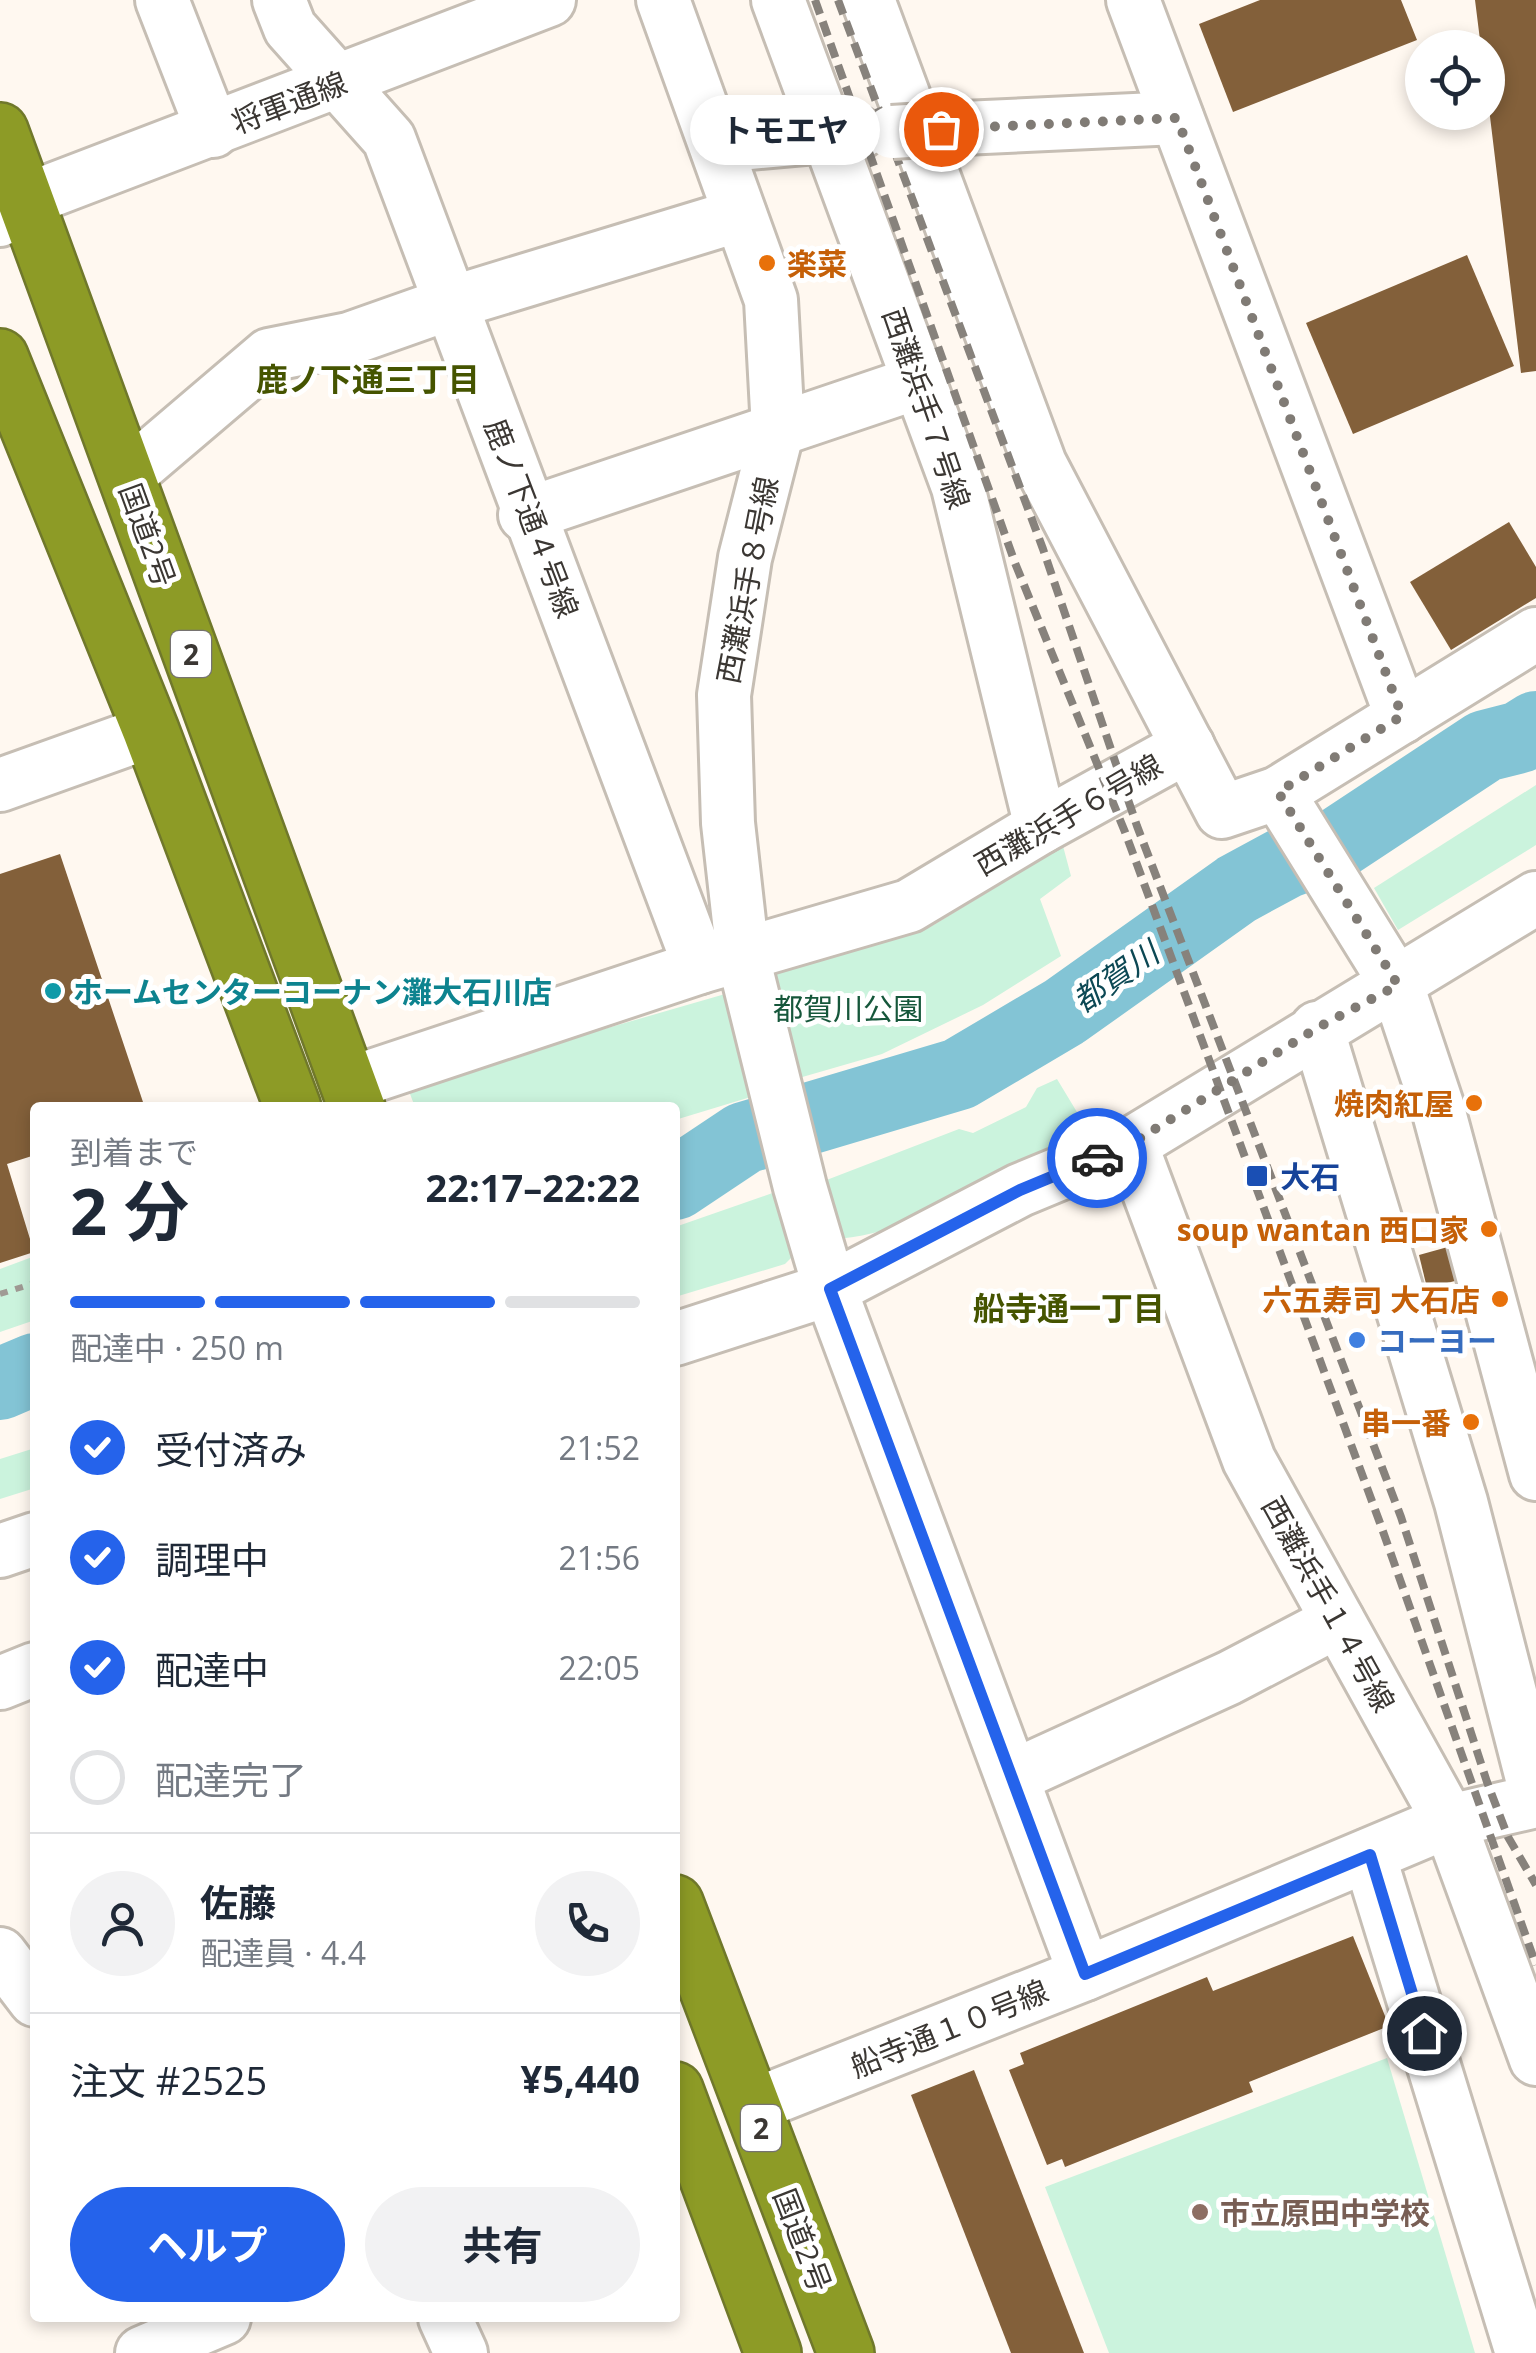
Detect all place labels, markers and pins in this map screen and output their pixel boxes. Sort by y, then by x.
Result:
pin [899,87,984,172]
callout: トモエヤ [691,94,881,164]
place label: 楽菜 [787,243,847,284]
marker: 楽菜 [756,252,778,274]
place label: ホームセンターコーナン灘大石川店 [73,971,552,1012]
marker: ホームセンターコーナン灘大石川店 [42,980,64,1002]
place label: 焼肉紅屋 [1334,1083,1454,1124]
marker: 焼肉紅屋 [1463,1092,1485,1114]
place label: 大石 [1280,1156,1340,1197]
marker: 大石 [1244,1163,1270,1189]
place label: soup wantan 西口家 [1177,1209,1469,1250]
marker: soup wantan 西口家 [1478,1218,1500,1240]
place label: 六五寿司 大石店 [1262,1279,1480,1320]
marker: 六五寿司 大石店 [1489,1288,1511,1310]
place label: コーヨー [1377,1320,1497,1361]
marker: コーヨー [1346,1329,1368,1351]
place label: 串一番 [1361,1402,1451,1443]
marker: 串一番 [1460,1411,1482,1433]
pin [1382,1991,1467,2076]
place label: 市立原田中学校 [1220,2192,1430,2233]
marker: 市立原田中学校 [1189,2201,1211,2223]

